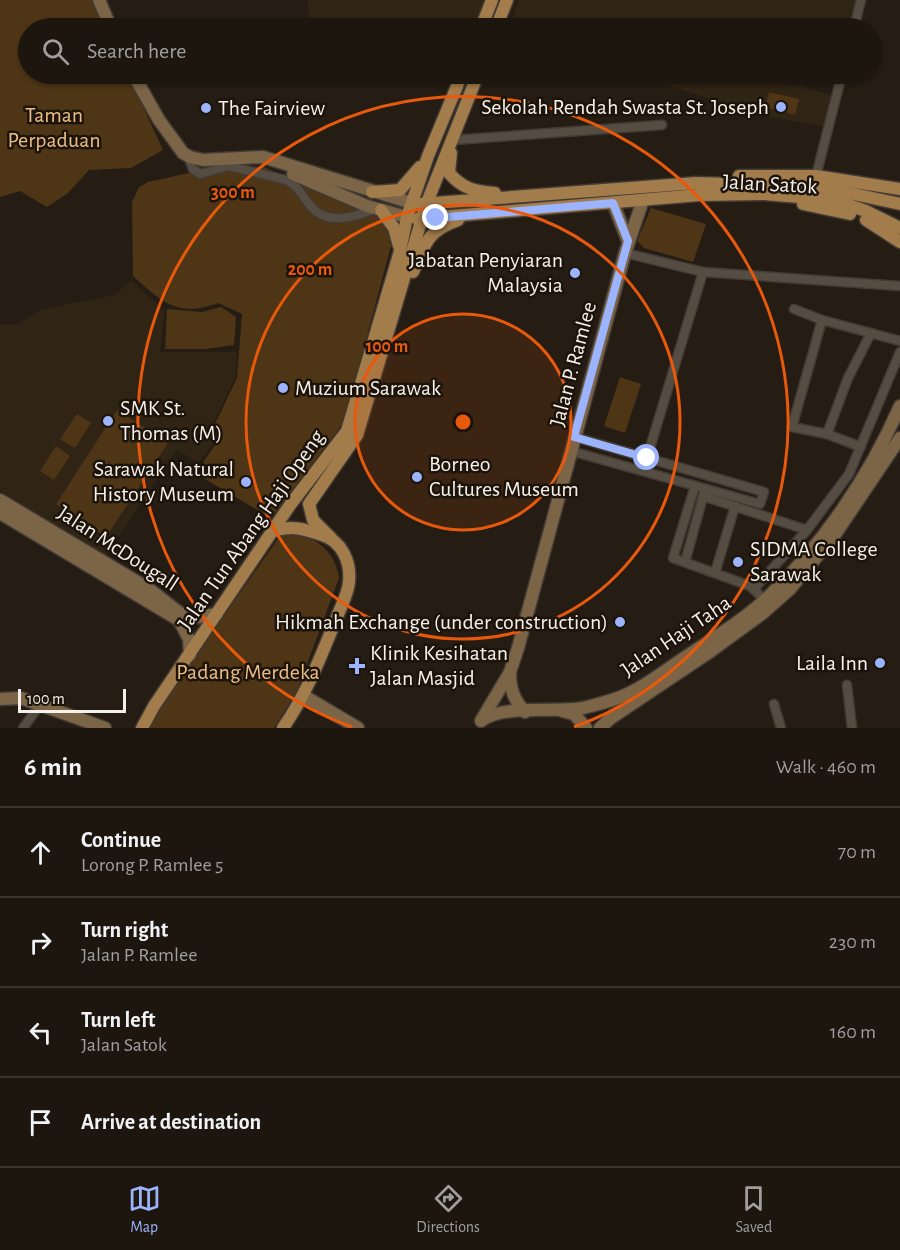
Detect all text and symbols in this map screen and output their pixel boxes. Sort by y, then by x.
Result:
search box [18,18,882,84]
icon: search [39,35,72,68]
text: Search here [87,40,186,62]
place label: Sekolah Rendah Swasta St. Joseph [481,96,769,118]
place label: The Fairview [218,97,325,119]
marker: Sekolah Rendah Swasta St. Joseph [774,100,788,114]
marker: The Fairview [199,101,213,115]
park label: Taman Perpaduan [7,104,101,151]
street label: Jalan Satok [722,171,818,197]
text: 300 m [211,184,255,202]
route end [422,204,448,230]
place label: Jabatan Penyiaran Malaysia [409,249,563,296]
text: 200 m [288,261,332,279]
marker: Jabatan Penyiaran Malaysia [568,266,582,280]
street label: Jalan P. Ramlee [546,299,600,429]
text: 100 m [366,338,408,356]
place label: Muzium Sarawak [295,377,441,399]
marker: Muzium Sarawak [276,381,290,395]
place label: SMK St. Thomas (M) [120,397,223,444]
centre of rings [453,412,473,432]
marker: SMK St. Thomas (M) [101,414,115,428]
street label: Jalan Tun Abang Haji Openg [174,426,329,634]
route start [633,444,659,470]
place label: Borneo Cultures Museum [429,453,579,500]
place label: Sarawak Natural History Museum [93,458,234,505]
marker: Borneo Cultures Museum [410,470,424,484]
marker: Sarawak Natural History Museum [239,475,253,489]
street label: Jalan McDougall [54,501,182,595]
place label: SIDMA College Sarawak [750,538,878,585]
marker: SIDMA College Sarawak [731,555,745,569]
street label: Jalan Haji Taha [617,591,735,681]
place label: Hikmah Exchange (under construction) [275,611,608,633]
marker: Hikmah Exchange (under construction) [613,615,627,629]
place label: Klinik Kesihatan Jalan Masjid [370,642,508,689]
place label: Laila Inn [796,652,868,674]
marker: Laila Inn [873,656,887,670]
marker: Klinik Kesihatan Jalan Masjid [348,657,366,675]
park label: Padang Merdeka [176,661,320,683]
scale bar [18,686,126,714]
text: 100 m [27,691,65,707]
text: 6 min [24,754,82,780]
text: Walk · 460 m [776,757,876,777]
text: Continue [81,829,161,851]
icon: ahead [24,836,57,869]
text: 70 m [838,842,876,862]
text: Lorong P. Ramlee 5 [81,855,223,875]
text: Turn right [81,919,168,941]
icon: right [24,926,57,959]
text: 230 m [829,932,876,952]
text: Jalan P. Ramlee [81,945,197,965]
text: Turn left [81,1009,155,1031]
icon: left [24,1016,57,1049]
text: 160 m [830,1022,876,1042]
text: Jalan Satok [81,1035,167,1055]
icon: arrive [24,1106,57,1139]
text: Arrive at destination [81,1111,261,1133]
tab: Map [128,1182,161,1237]
tab: Directions [416,1182,480,1237]
tab: Saved [736,1182,772,1237]

